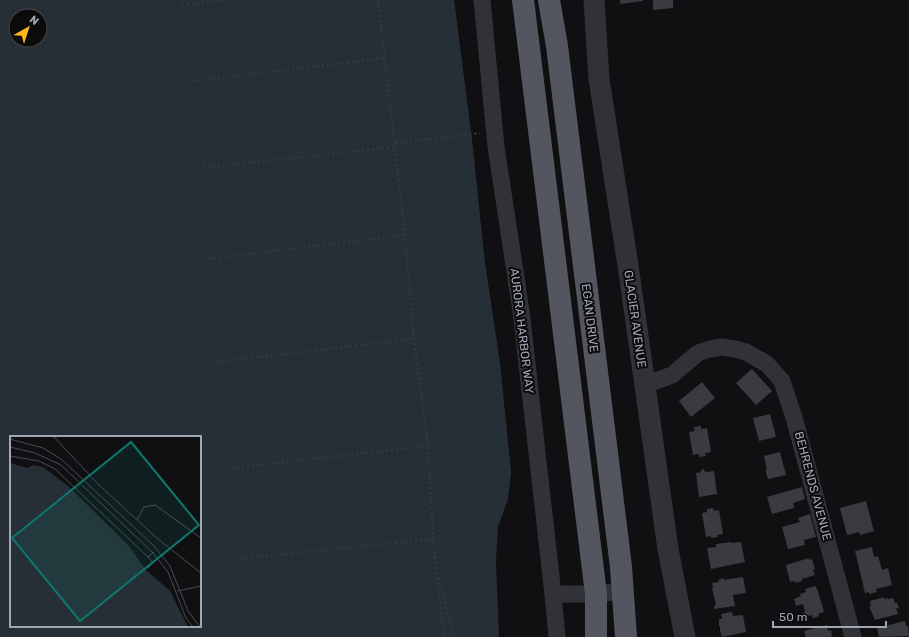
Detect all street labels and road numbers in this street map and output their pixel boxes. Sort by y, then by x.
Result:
street label: AURORA HARBOR WAY [507,267,537,395]
street label: GLACIER AVENUE [621,269,649,369]
street label: EGAN DRIVE [579,283,601,353]
street label: BEHRENDS AVENUE [792,430,834,542]

